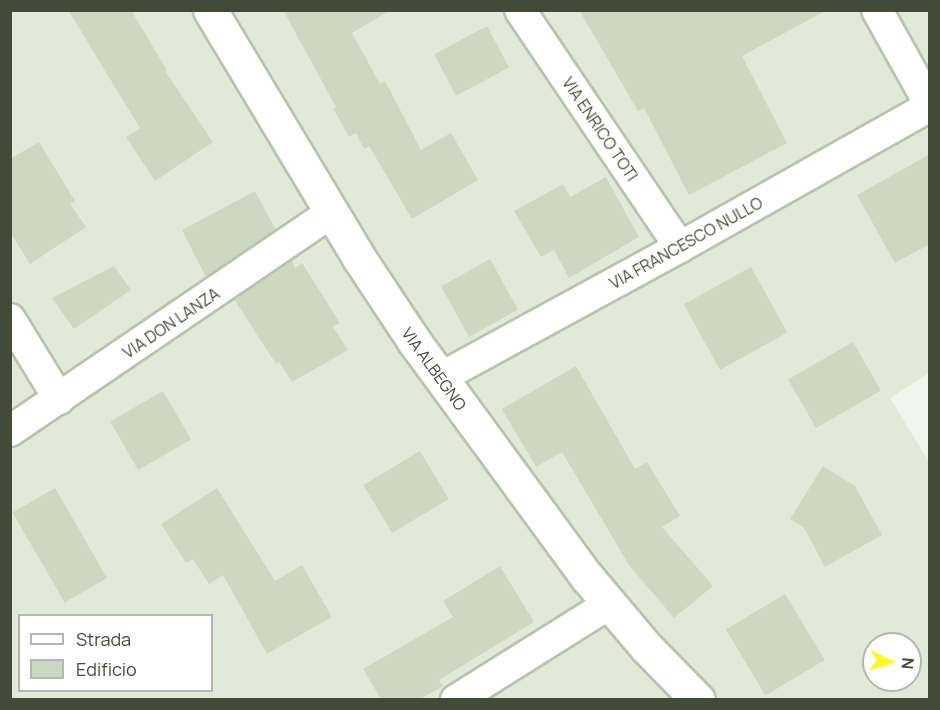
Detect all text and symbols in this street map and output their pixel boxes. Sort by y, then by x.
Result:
street label: VIA ENRICO TOTI [558,74,642,184]
street label: VIA FRANCESCO NULLO [606,193,766,293]
street label: VIA DON LANZA [119,284,223,362]
street label: VIA ALBEGNO [398,324,470,414]
legend [18,614,213,692]
text: Strada [76,627,131,651]
north arrow [862,632,922,692]
text: Edificio [76,657,137,681]
text: N [896,657,919,670]

